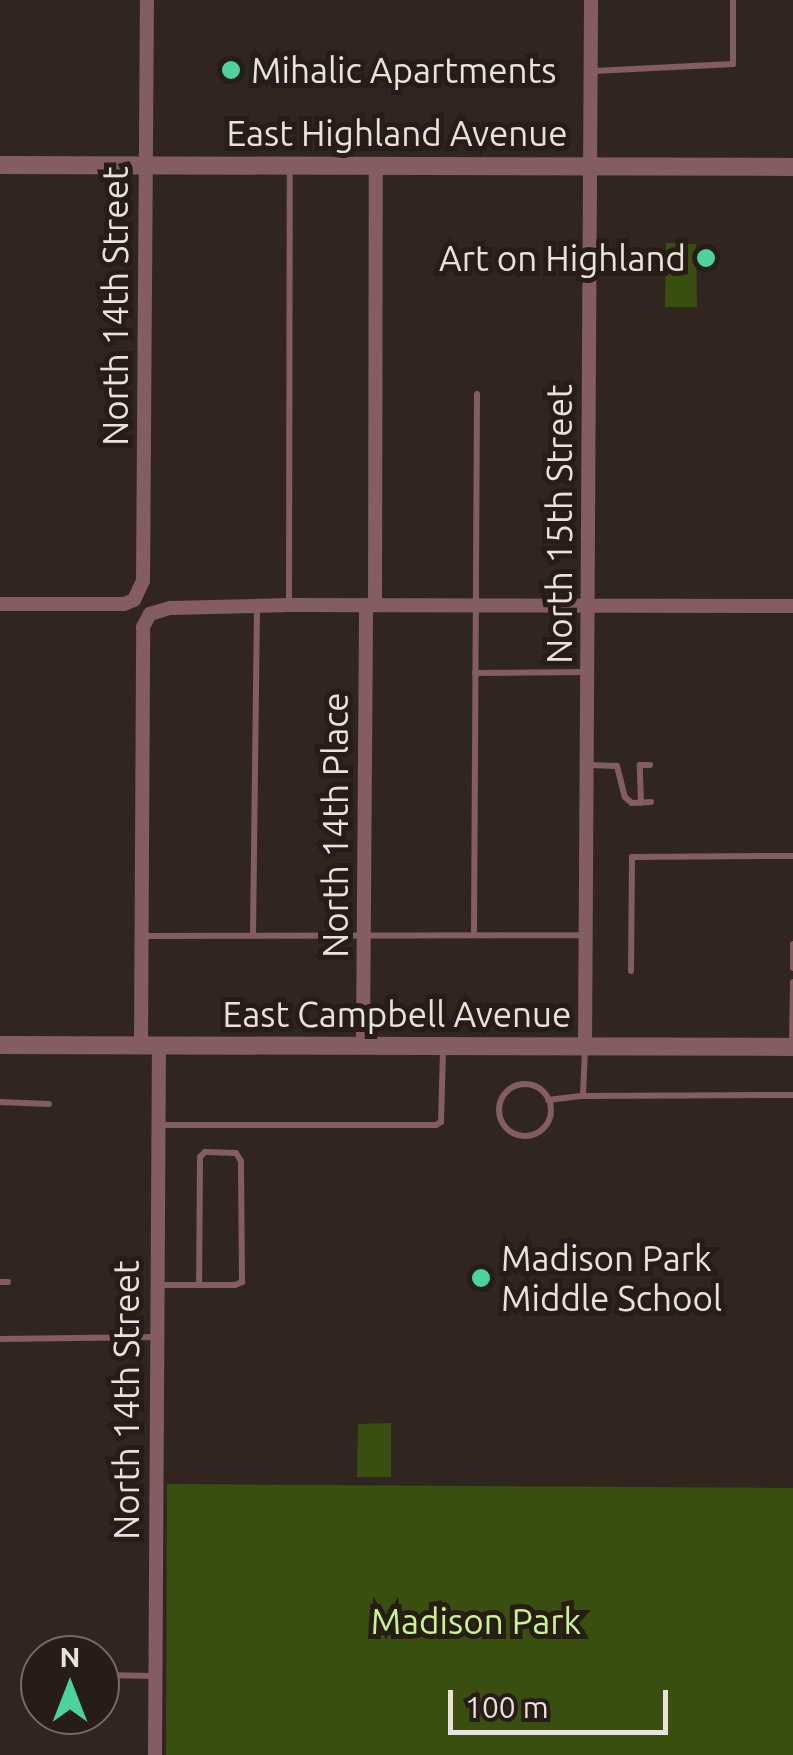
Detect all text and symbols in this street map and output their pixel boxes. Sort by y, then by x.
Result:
place label: Mihalic Apartments [251,49,557,91]
marker: Mihalic Apartments [220,59,242,81]
street label: East Highland Avenue [226,112,568,154]
street label: North 14th Street [94,166,136,446]
place label: Art on Highland [439,237,686,279]
marker: Art on Highland [695,247,717,269]
street label: North 15th Street [538,384,580,664]
street label: North 14th Place [314,692,356,958]
street label: East Campbell Avenue [223,993,571,1035]
place label: Madison Park Middle School [501,1237,722,1319]
street label: North 14th Street [105,1260,147,1540]
marker: Madison Park Middle School [470,1267,492,1289]
park label: Madison Park [371,1600,581,1642]
north arrow [20,1635,120,1735]
text: N [60,1641,80,1672]
scale bar [453,1670,673,1732]
text: 100 m [465,1690,549,1724]

